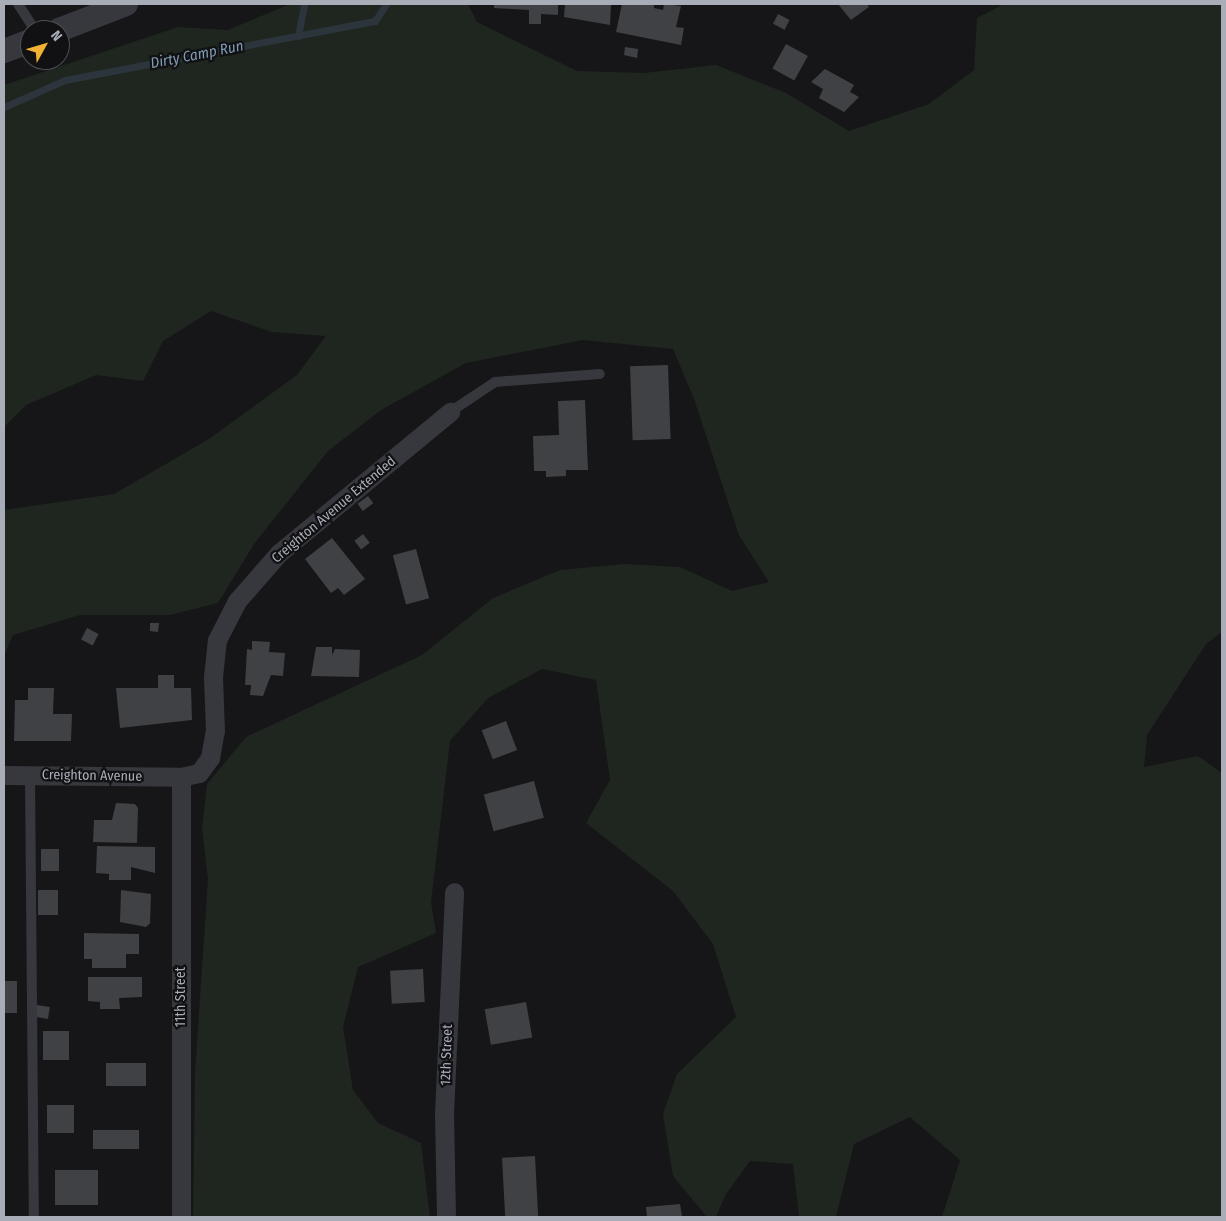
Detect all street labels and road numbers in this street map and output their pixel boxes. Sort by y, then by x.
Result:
street label: Creighton Avenue Extended [269,453,399,567]
street label: Creighton Avenue [42,767,142,785]
street label: 11th Street [173,967,189,1027]
street label: 12th Street [438,1024,456,1086]

